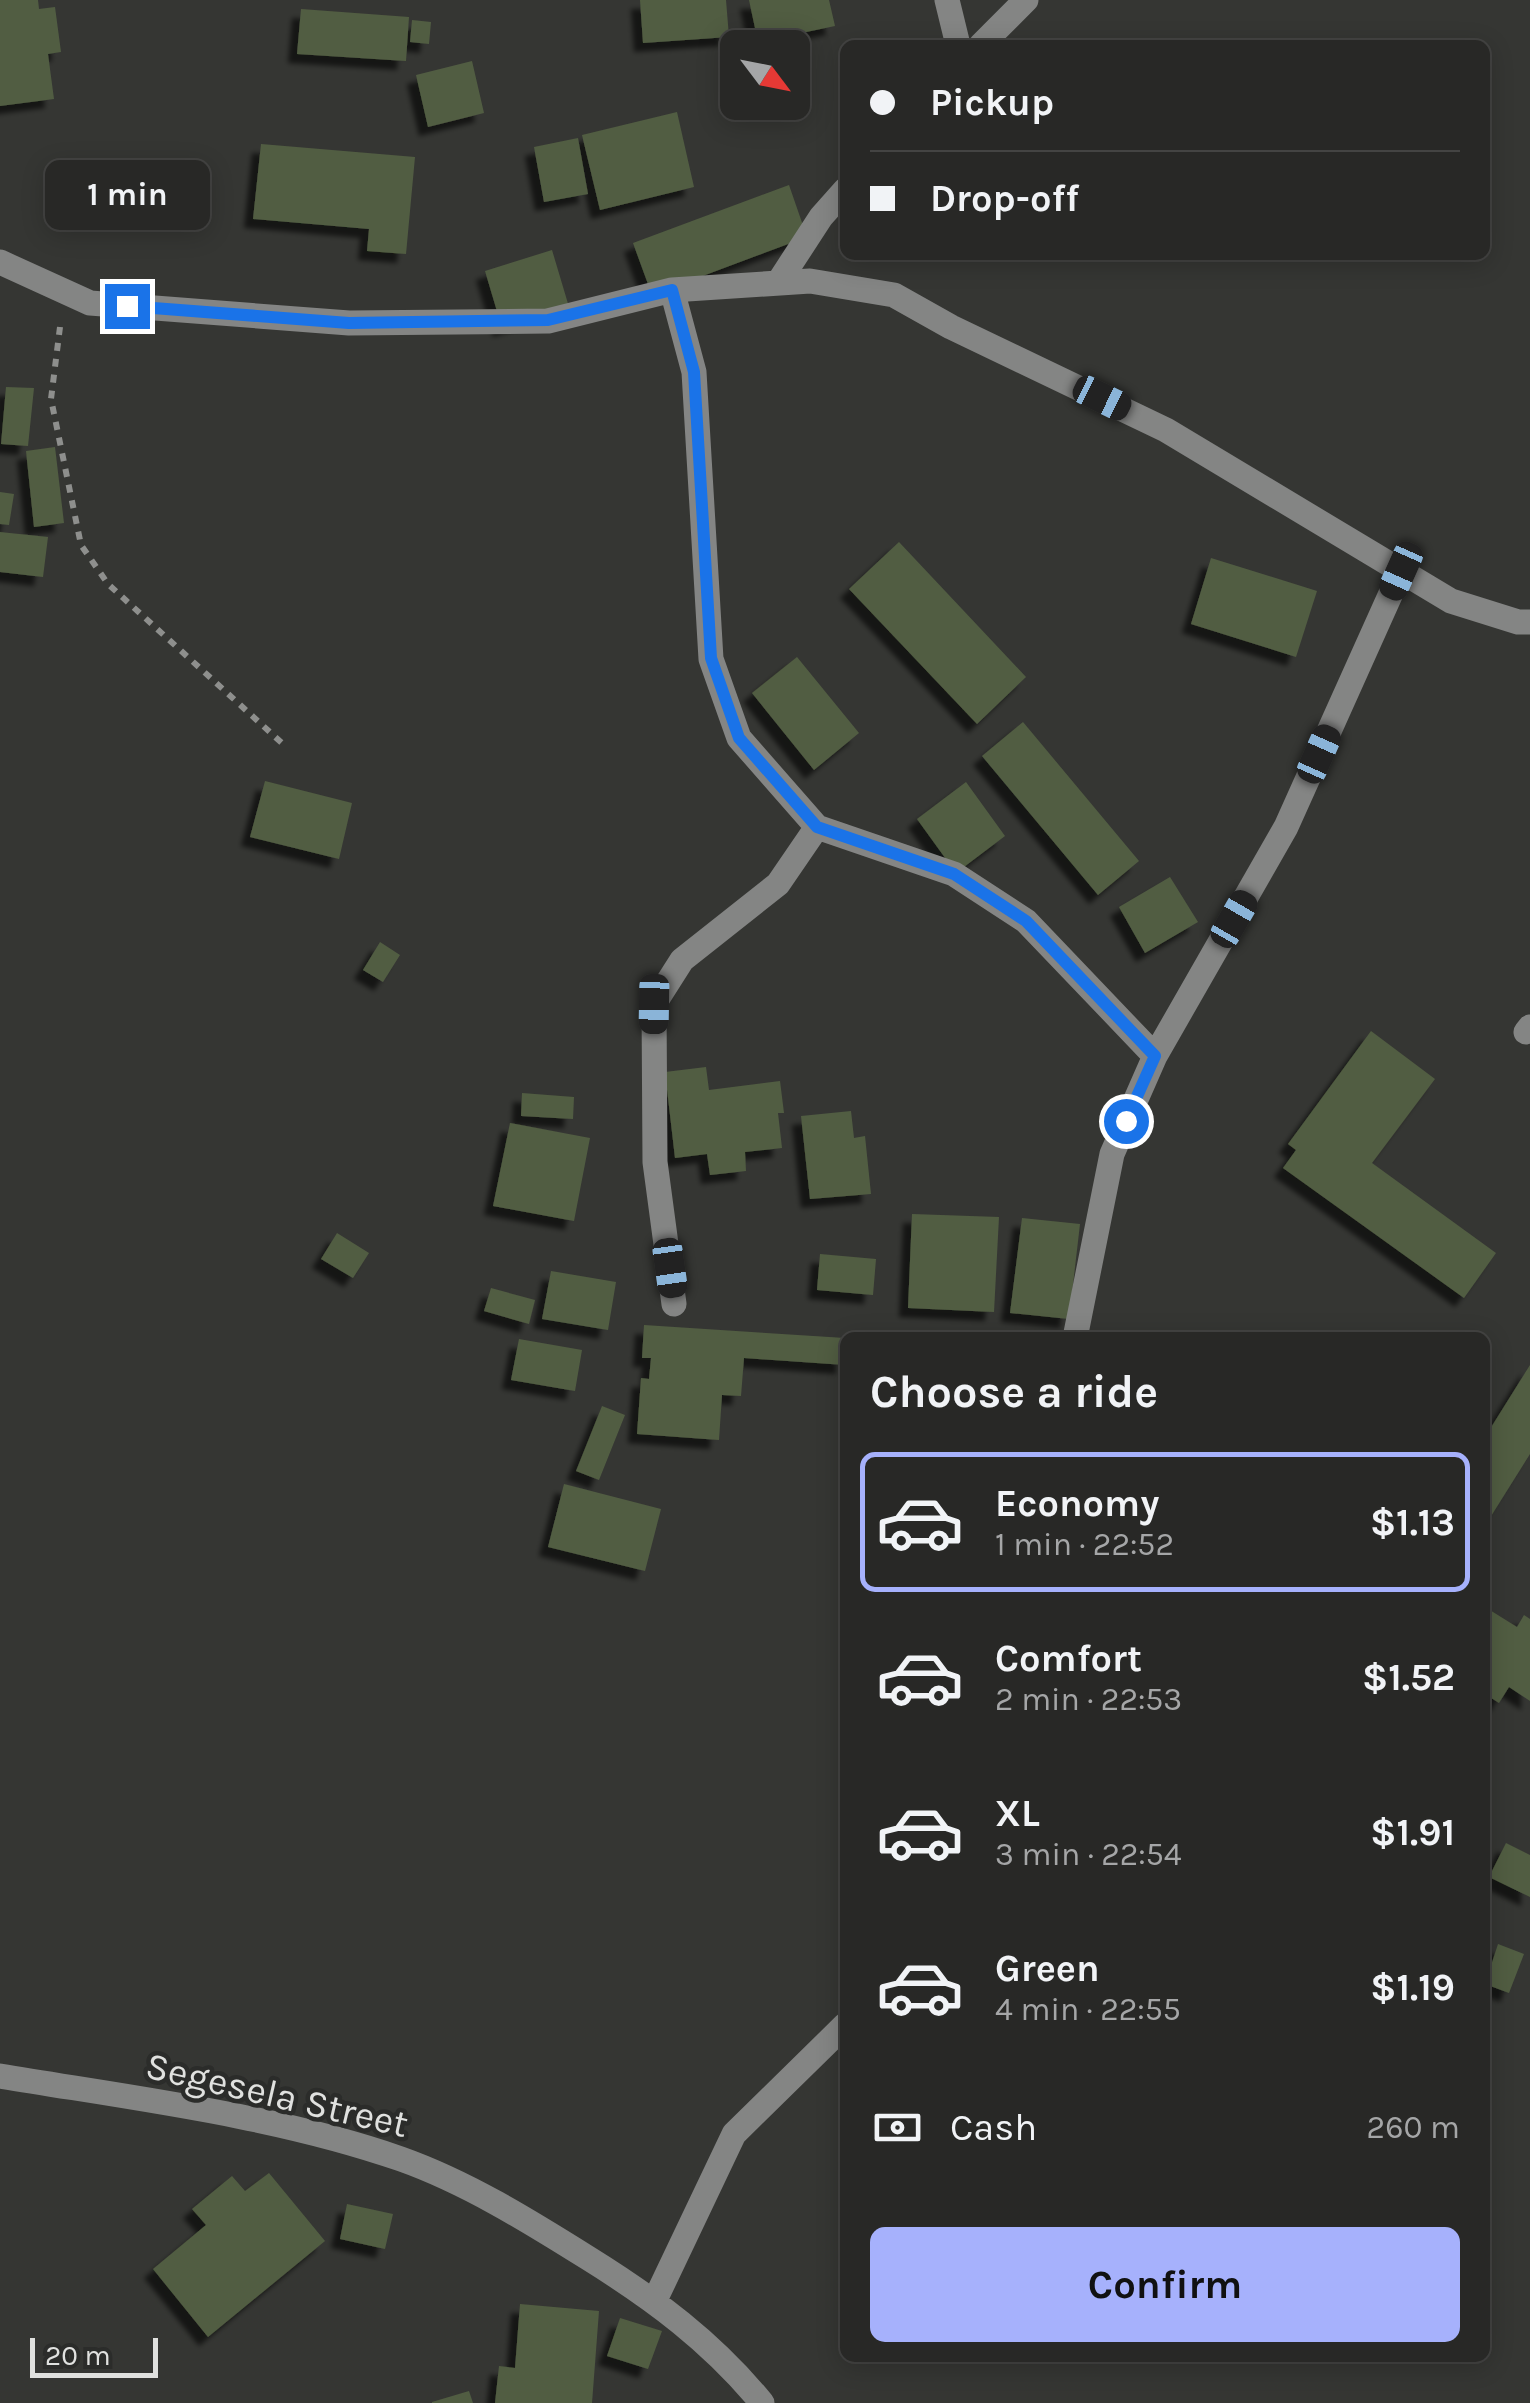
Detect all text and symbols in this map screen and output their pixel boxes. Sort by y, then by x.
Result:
north arrow [720,30,810,120]
map controls [720,30,810,120]
text: Pickup [930,80,1054,125]
callout: 1 min [44,161,210,231]
text: 1 min [87,176,168,213]
text: Drop-off [930,176,1079,221]
route end [105,284,150,329]
car [1068,371,1136,425]
car [1375,537,1427,605]
car [1293,720,1345,788]
car [1206,886,1262,952]
car [638,974,670,1034]
route start [1104,1099,1149,1144]
car [651,1236,689,1300]
text: Choose a ride [870,1366,1158,1418]
icon: car [875,1477,965,1567]
text: Economy [995,1481,1159,1526]
text: $1.13 [1370,1500,1455,1545]
text: 1 min · 22:52 [995,1526,1174,1563]
icon: car [875,1632,965,1722]
text: Comfort [995,1636,1142,1681]
text: $1.52 [1362,1655,1455,1700]
text: 2 min · 22:53 [995,1681,1182,1718]
icon: car [875,1787,965,1877]
text: XL [995,1791,1040,1836]
text: $1.91 [1370,1810,1455,1855]
text: 3 min · 22:54 [995,1836,1182,1873]
icon: car [875,1942,965,2032]
text: Green [995,1946,1100,1991]
text: $1.19 [1370,1965,1455,2010]
text: 4 min · 22:55 [995,1991,1181,2028]
street label: Segesela Street [141,2043,413,2147]
icon: cash [870,2100,925,2155]
text: Cash [950,2105,1037,2150]
text: 260 m [1367,2109,1460,2146]
button: Confirm [870,2227,1460,2342]
scale bar [30,2333,158,2378]
text: 20 m [45,2339,111,2372]

